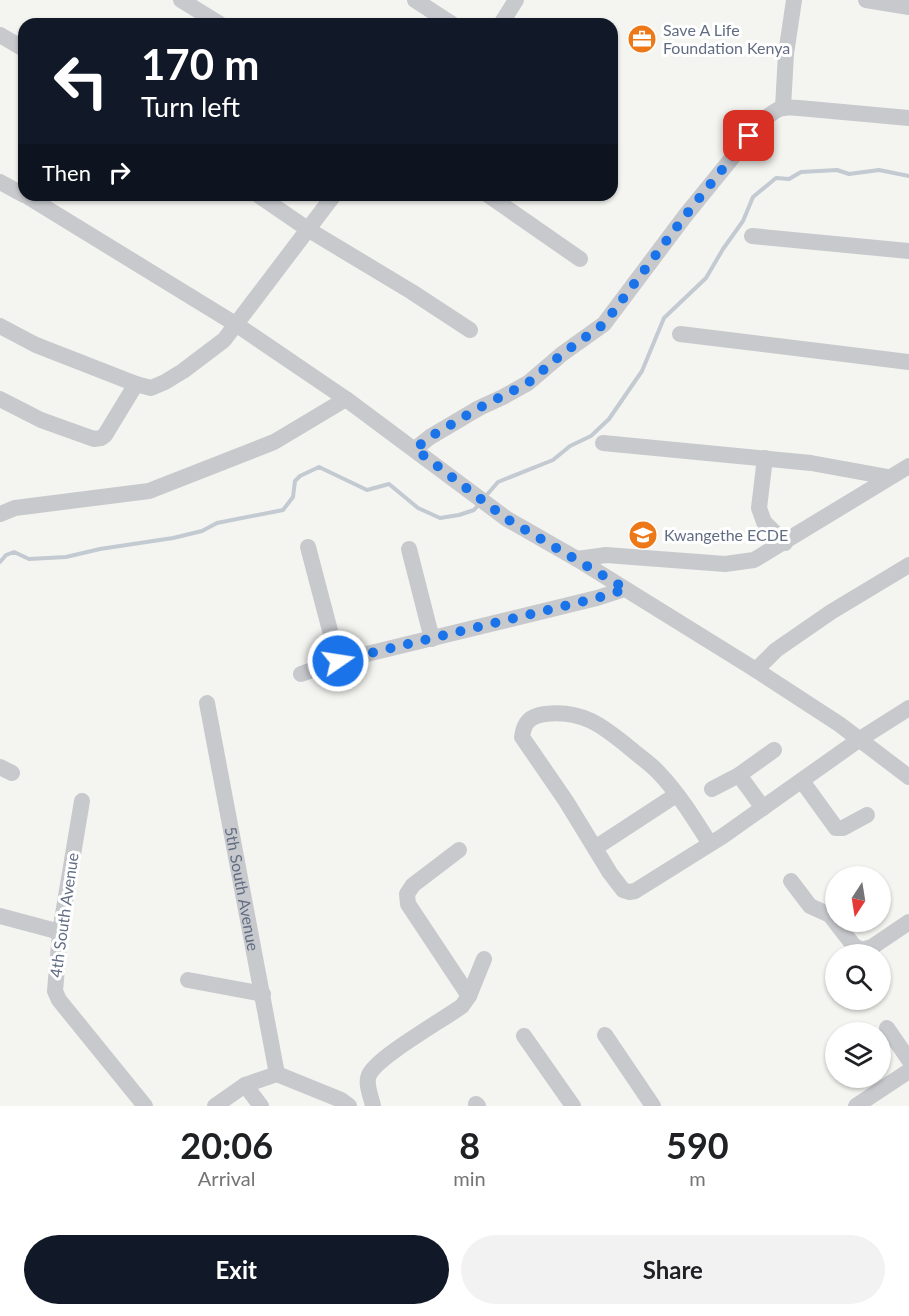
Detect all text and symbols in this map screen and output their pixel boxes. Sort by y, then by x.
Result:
place label: Save A Life Foundation Kenya [663,20,790,57]
office icon: Save A Life Foundation Kenya [626,23,658,55]
text: 170 m [141,39,259,89]
icon: left [42,42,120,120]
text: Turn left [141,90,240,123]
pin [723,110,774,161]
icon: arrive [732,119,765,152]
icon: right [103,156,136,189]
text: Then [42,159,91,186]
school or university icon: Kwangethe ECDE [627,519,659,551]
place label: Kwangethe ECDE [664,525,788,544]
position arrow [306,629,370,693]
street label: 5th South Avenue [222,825,264,952]
street label: 4th South Avenue [45,851,82,979]
north arrow [825,866,891,932]
map controls [825,866,891,1088]
button: search [825,944,891,1010]
button: layers [825,1022,891,1088]
text: 20:06 [180,1123,273,1167]
text: 8 [459,1123,480,1167]
text: 590 [666,1123,729,1167]
text: Arrival [198,1166,255,1190]
text: min [453,1166,486,1190]
text: m [689,1166,706,1190]
button: Exit [24,1235,449,1304]
button: Share [461,1235,885,1304]

